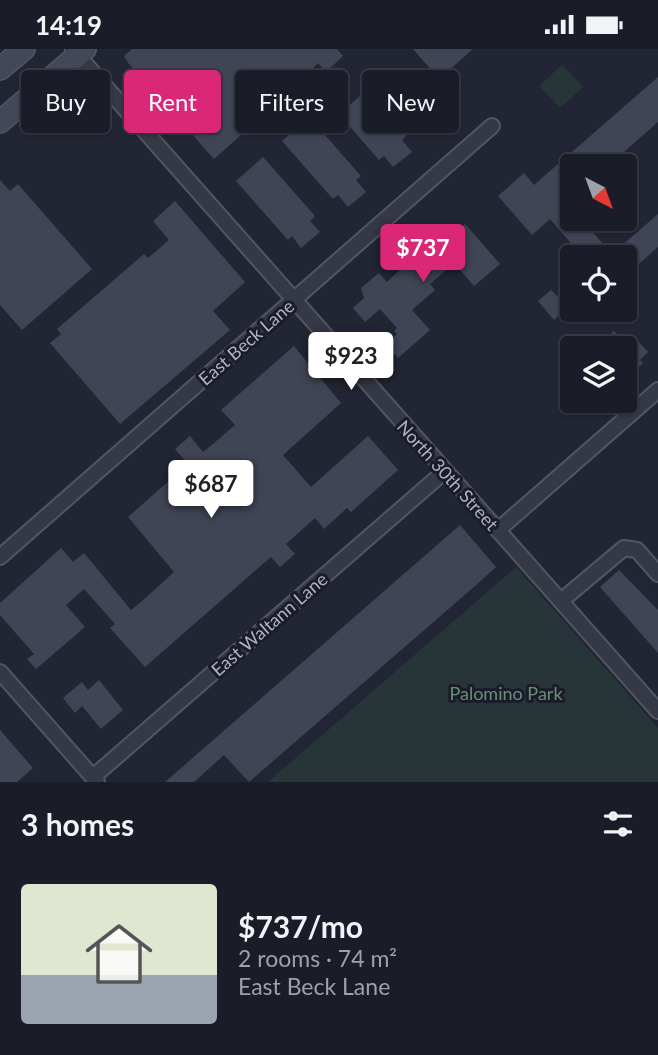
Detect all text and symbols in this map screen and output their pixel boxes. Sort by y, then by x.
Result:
text: 14:19 [35,9,102,41]
chip: Buy [21,70,110,133]
chip: Rent [124,70,221,133]
chip: Filters [235,70,348,133]
chip: New [362,70,459,133]
north arrow [560,154,637,231]
map controls [560,154,637,413]
pin: $737 [382,225,464,284]
text: $737 [396,233,450,261]
button: locate [560,245,637,322]
street label: East Beck Lane [194,295,298,389]
pin: $923 [310,333,392,392]
button: layers [560,336,637,413]
text: $923 [324,341,378,369]
street label: North 30th Street [393,415,504,535]
pin: $687 [170,461,252,520]
text: $687 [184,469,238,497]
street label: East Waltann Lane [207,568,331,680]
park label: Palomino Park [449,682,563,704]
icon: filters [599,805,637,843]
text: 3 homes [21,806,134,842]
text: $737/mo [238,908,363,944]
icon: home [77,912,161,996]
text: 2 rooms · 74 m² [238,944,397,972]
text: East Beck Lane [238,972,390,1000]

